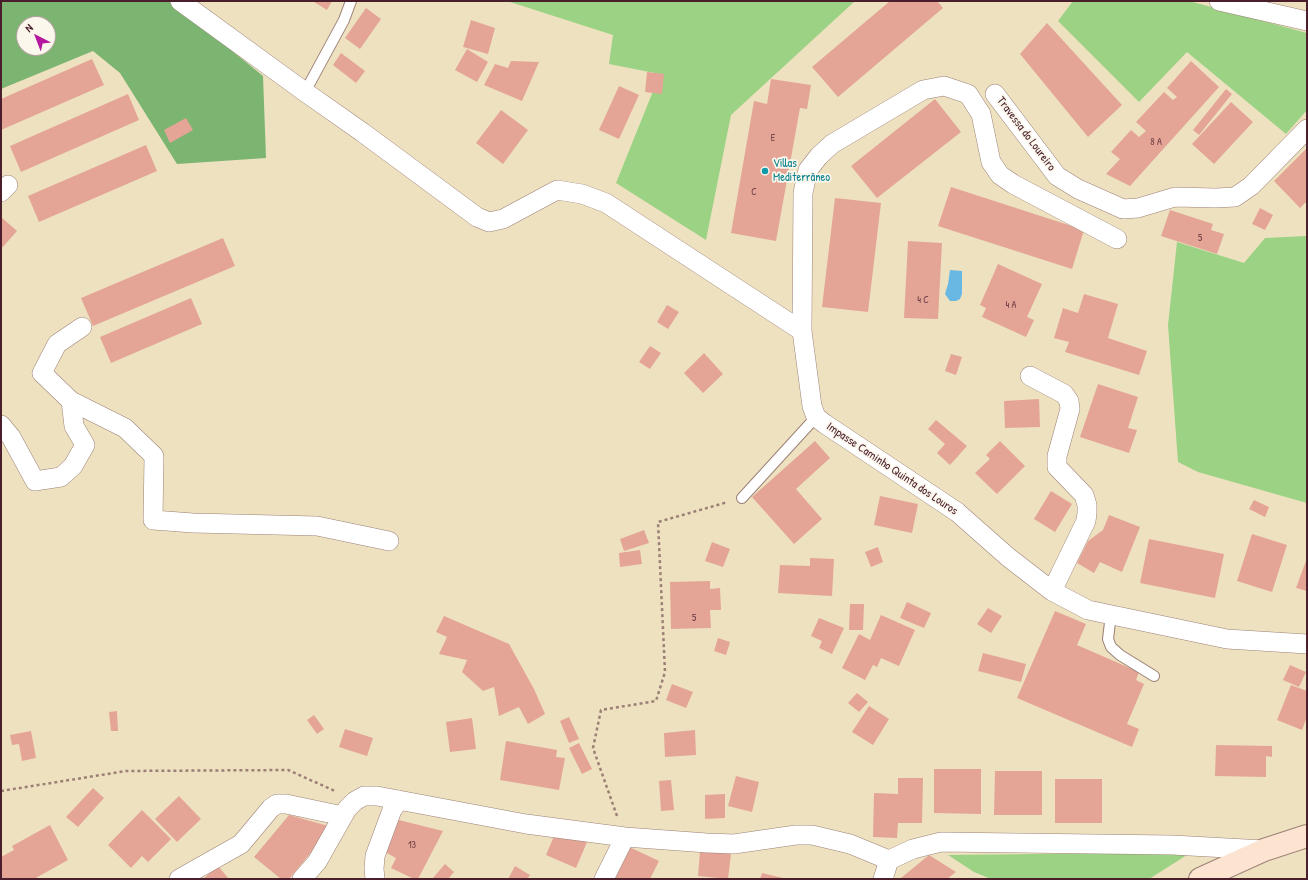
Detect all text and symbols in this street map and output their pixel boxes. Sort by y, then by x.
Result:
north arrow [16,16,56,56]
text: N [22,21,35,35]
street label: Travessa do Loureiro [993,94,1059,174]
house number: E [771,132,775,144]
house number: 8 A [1150,136,1162,148]
place label: Villas Mediterrâneo [773,157,830,185]
marker: Villas Mediterrâneo [760,166,770,176]
house number: C [751,186,757,198]
house number: 5 [1198,232,1202,244]
house number: 4 C [917,294,929,306]
house number: 4 A [1006,299,1016,311]
street label: Impasse Caminho Quinta dos Louros [824,420,960,518]
house number: 5 [692,612,696,624]
house number: 13 [408,839,416,851]

